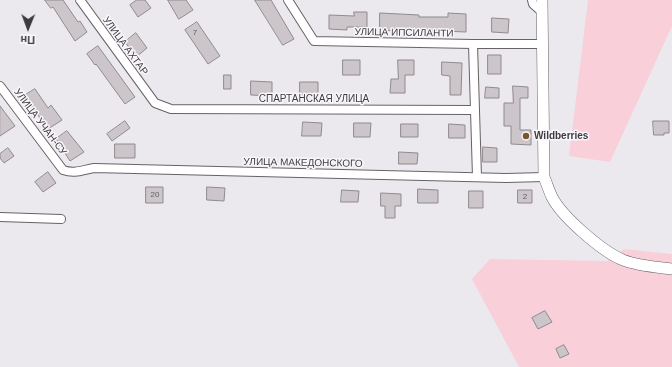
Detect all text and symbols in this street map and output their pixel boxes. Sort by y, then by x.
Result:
north arrow [8,8,48,48]
street label: УЛИЦА АХТАР [100,15,150,77]
street label: УЛИЦА ИПСИЛАНТИ [354,26,454,40]
house number: 7 [193,28,197,38]
text: Пн [20,34,35,46]
street label: УЛИЦА УЧАН-СУ [11,86,69,158]
street label: СПАРТАНСКАЯ УЛИЦА [259,93,369,105]
place label: Wildberries [534,130,588,142]
marker: Wildberries [521,131,531,141]
street label: УЛИЦА МАКЕДОНСКОГО [243,156,363,170]
house number: 20 [151,190,159,200]
house number: 2 [523,192,527,202]

